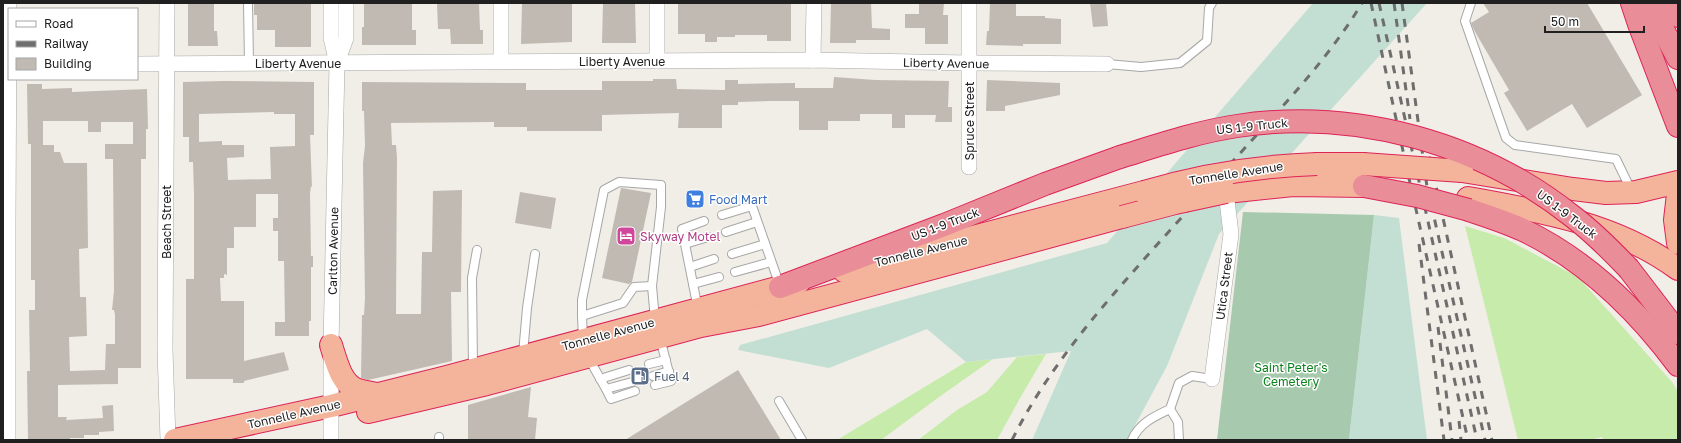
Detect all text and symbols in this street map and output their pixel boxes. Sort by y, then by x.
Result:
legend [8,8,138,80]
scale bar [1545,8,1644,34]
text: 50 m [1551,14,1579,29]
text: Road [44,16,73,31]
text: Railway [44,36,89,51]
street label: Liberty Avenue [579,54,665,69]
street label: Liberty Avenue [903,55,989,71]
text: Building [44,56,92,71]
street label: Liberty Avenue [255,56,341,71]
street label: Spruce Street [962,81,977,161]
street label: US 1-9 Truck [1216,115,1289,137]
street label: Tonnelle Avenue [1188,158,1284,188]
street label: Beach Street [159,185,174,259]
street label: US 1-9 Truck [1534,186,1600,242]
supermarket icon: Food Mart [684,188,706,210]
place label: Food Mart [709,192,768,207]
street label: US 1-9 Truck [909,204,981,244]
street label: Carlton Avenue [325,207,341,295]
hotel icon: Skyway Motel [615,225,637,247]
place label: Skyway Motel [640,229,721,244]
street label: Tonnelle Avenue [873,232,969,270]
street label: Utica Street [1212,251,1236,321]
street label: Tonnelle Avenue [560,314,656,354]
park label: Saint Peter's Cemetery [1254,360,1328,389]
fuel station icon: Fuel 4 [629,365,651,387]
place label: Fuel 4 [654,369,690,384]
street label: Tonnelle Avenue [246,396,342,432]

